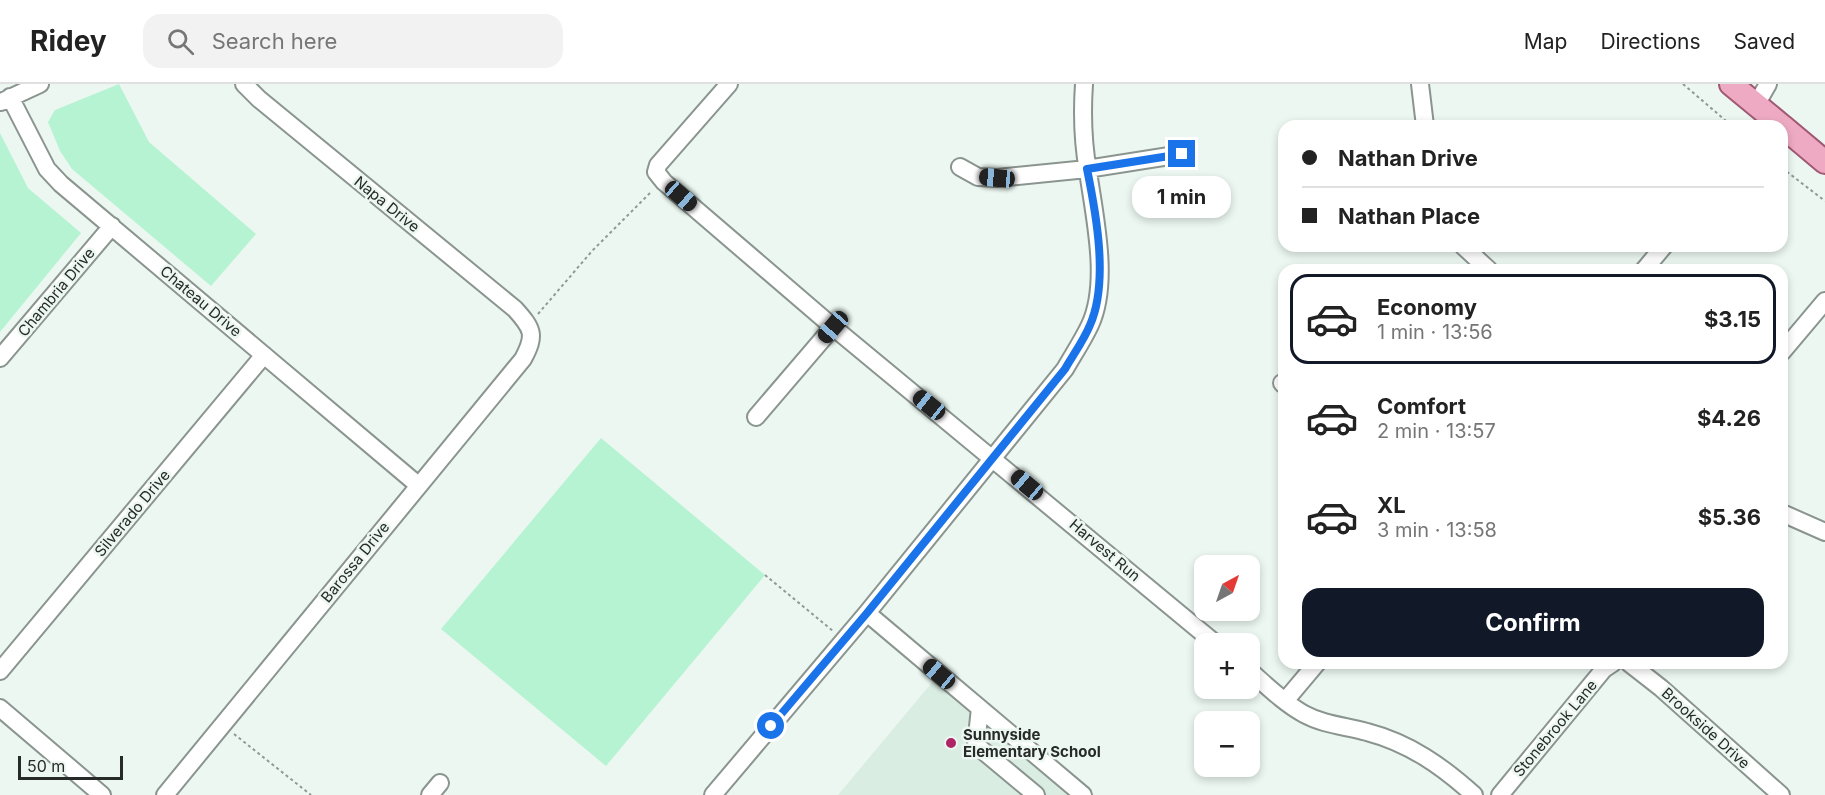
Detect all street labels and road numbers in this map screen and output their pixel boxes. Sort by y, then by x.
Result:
street label: Napa Drive [350,172,424,236]
street label: Chambria Drive [13,244,99,340]
street label: Chateau Drive [156,261,246,341]
street label: Silverado Drive [90,466,174,560]
street label: Harvest Run [1066,515,1144,585]
street label: Barossa Drive [317,518,393,606]
street label: Stonebrook Lane [1509,676,1601,780]
street label: Brookside Drive [1658,683,1754,773]

